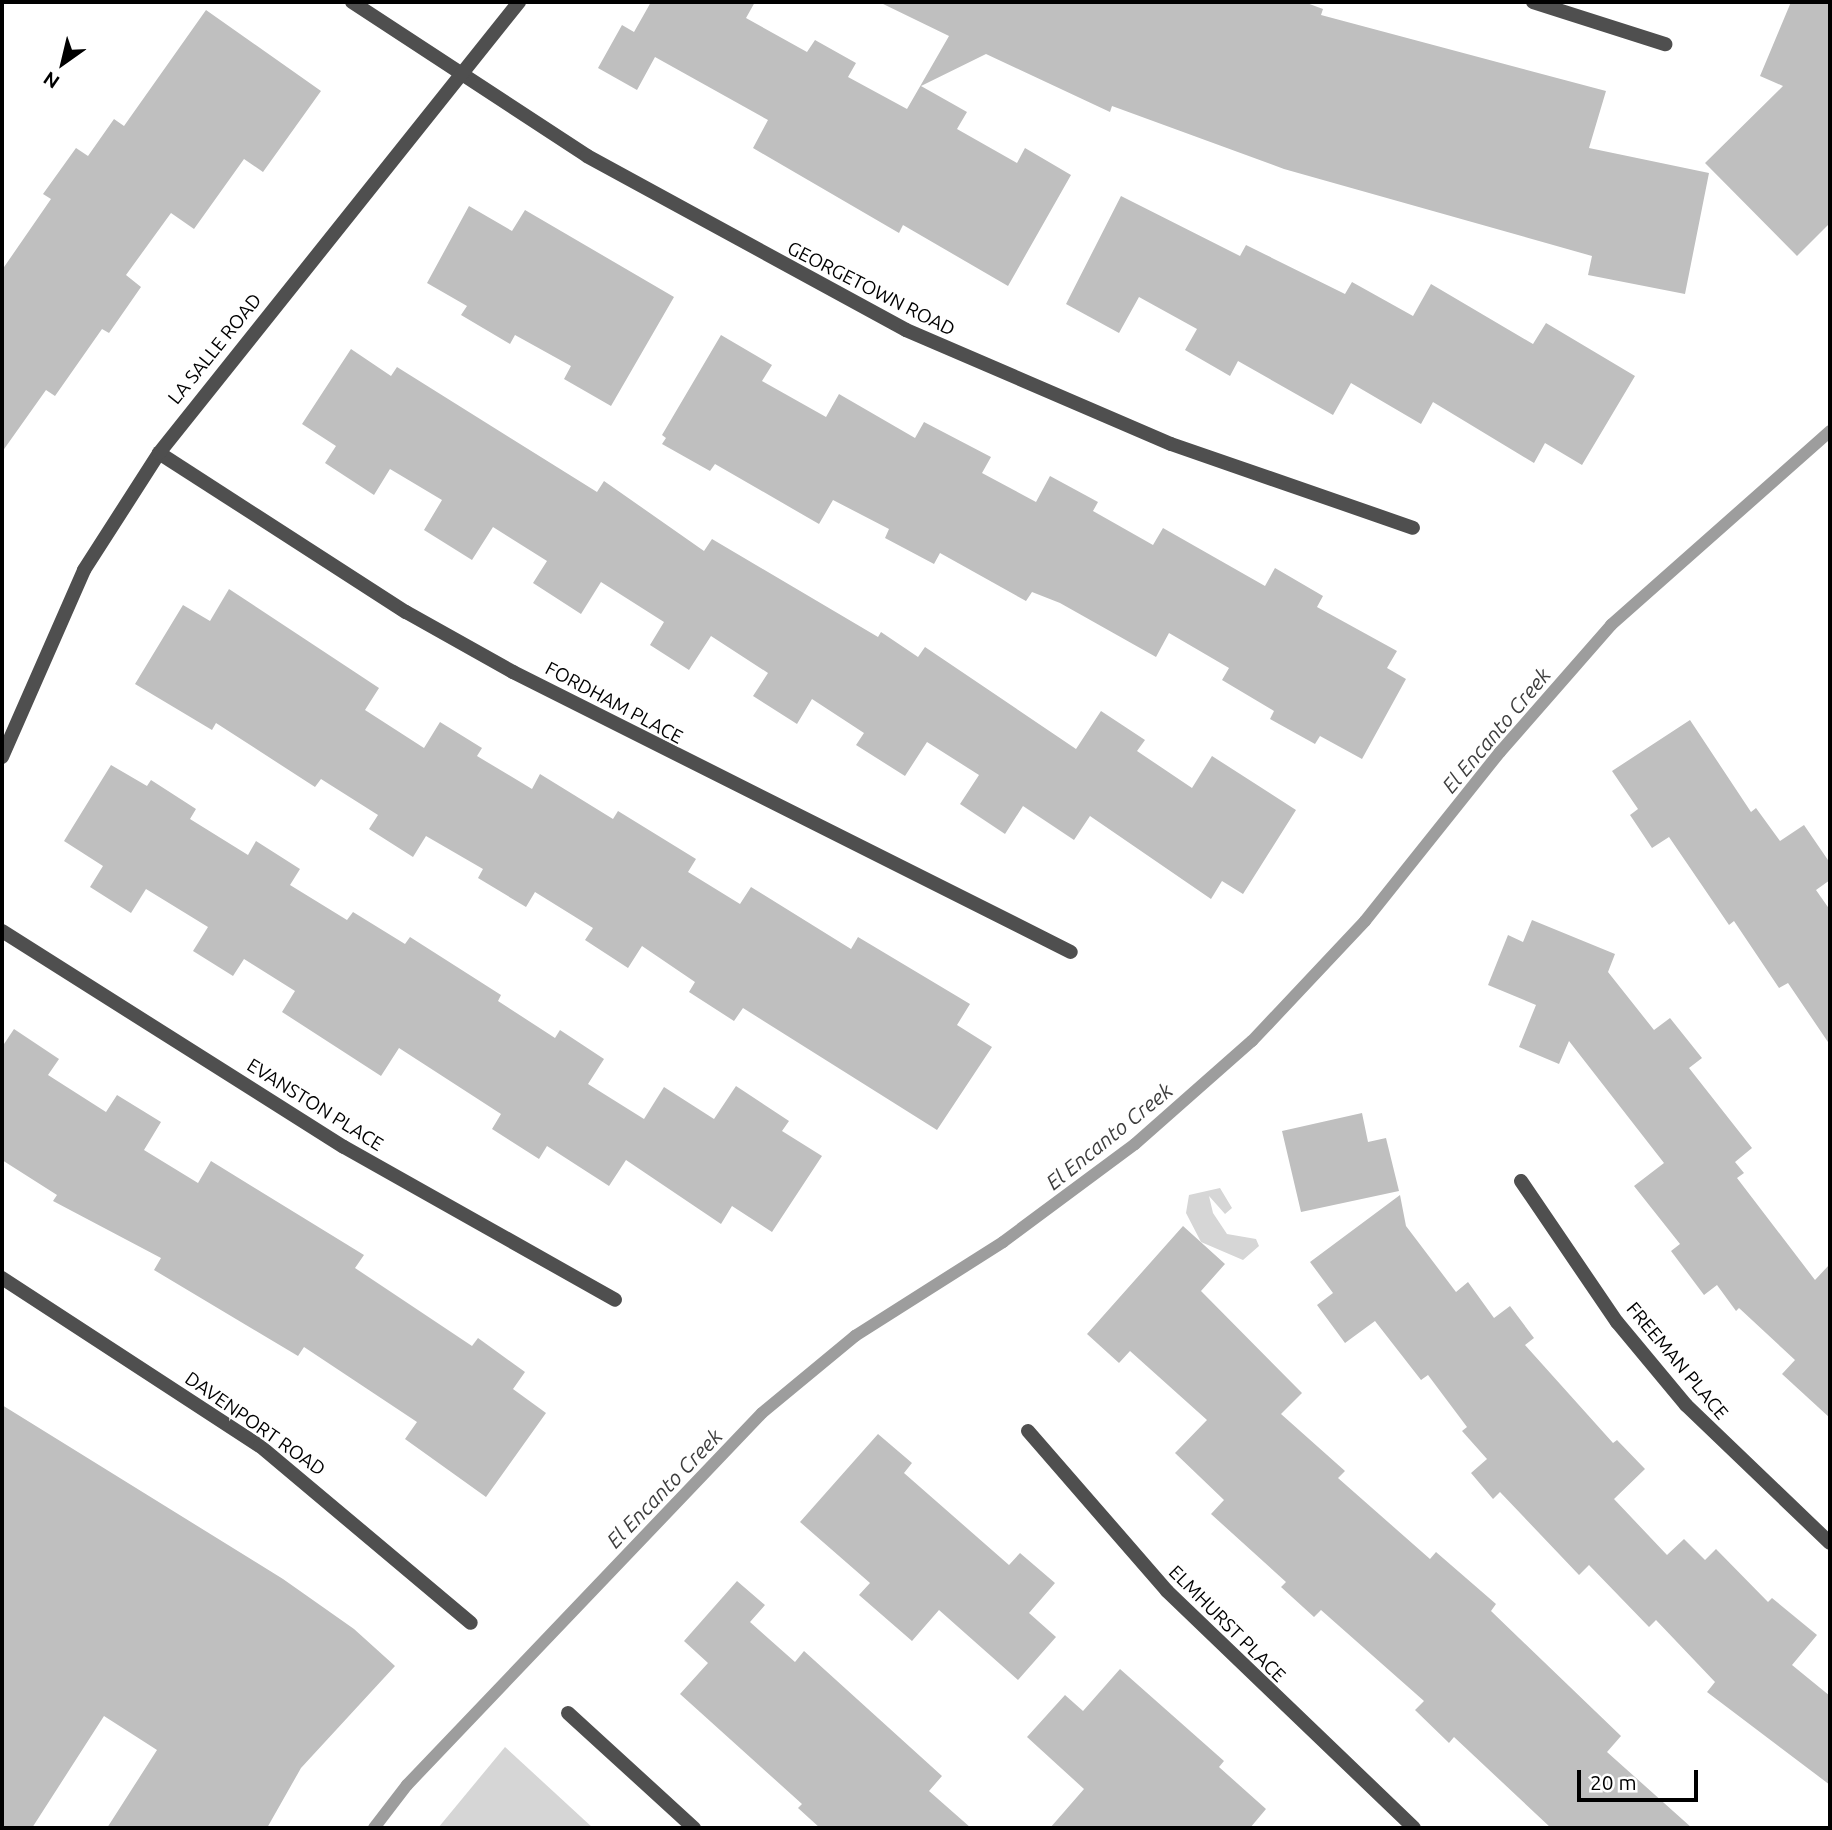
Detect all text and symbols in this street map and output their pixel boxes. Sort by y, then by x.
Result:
north arrow [28,28,98,98]
text: N [39,67,63,93]
street label: GEORGETOWN ROAD [783,237,959,341]
street label: LA SALLE ROAD [163,289,267,409]
street label: FORDHAM PLACE [541,657,687,749]
water label: El Encanto Creek [1436,662,1556,798]
street label: EVANSTON PLACE [243,1054,387,1156]
water label: El Encanto Creek [1041,1077,1177,1195]
street label: FREEMAN PLACE [1621,1298,1733,1424]
street label: DAVENPORT ROAD [181,1367,329,1481]
water label: El Encanto Creek [601,1423,727,1553]
street label: ELMHURST PLACE [1164,1561,1290,1687]
scale bar [1580,1756,1701,1800]
text: 20 m [1590,1770,1637,1794]

